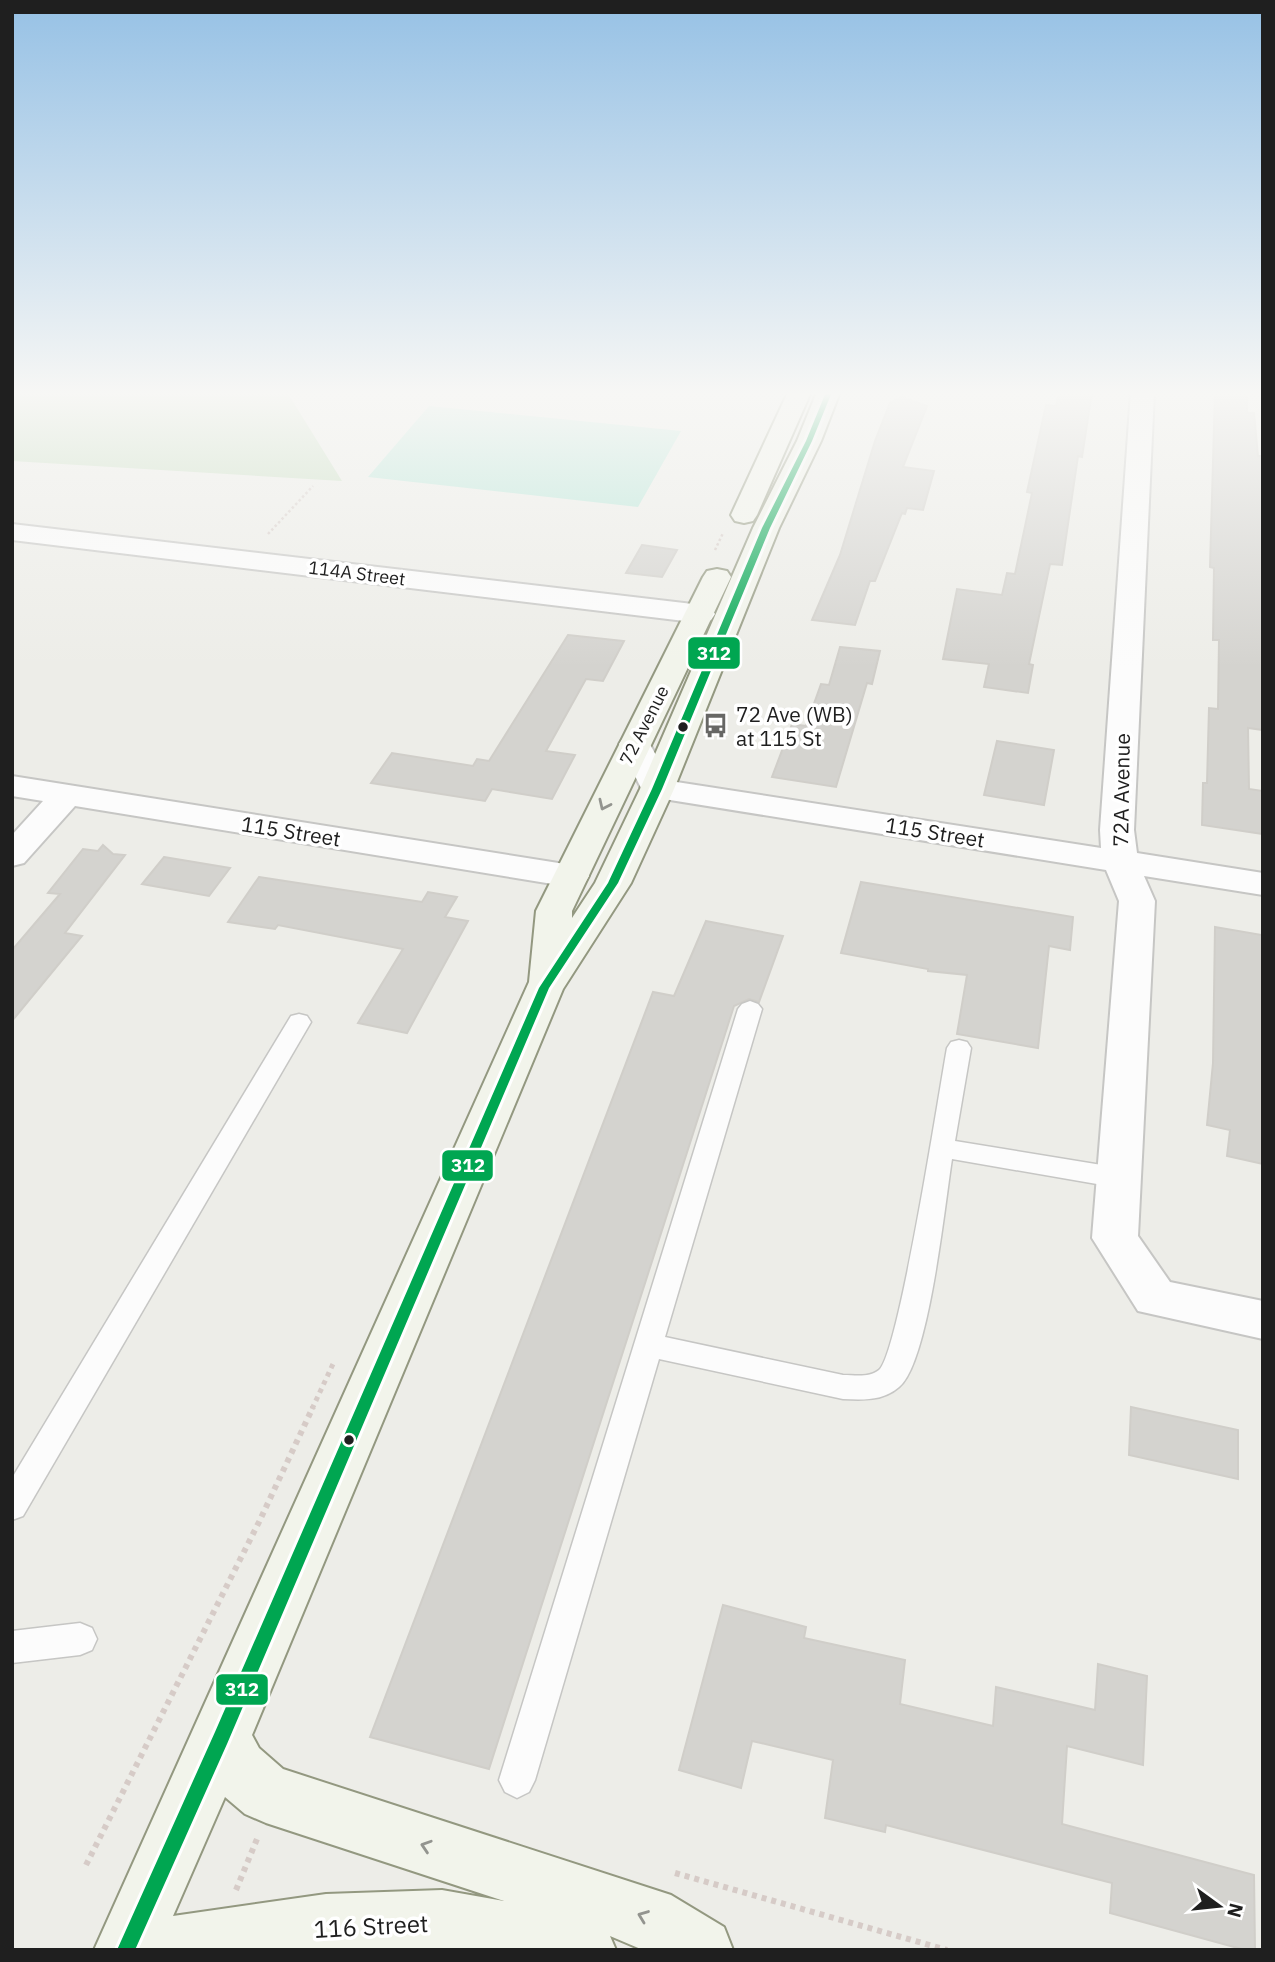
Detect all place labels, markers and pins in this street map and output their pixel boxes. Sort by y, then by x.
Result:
place label: 72 Ave (WB) at 115 St [736,700,853,752]
bus stop icon: 72 Ave (WB) at 115 St [702,712,730,740]
unlabelled marker [676,720,690,734]
unlabelled marker [342,1433,356,1447]

